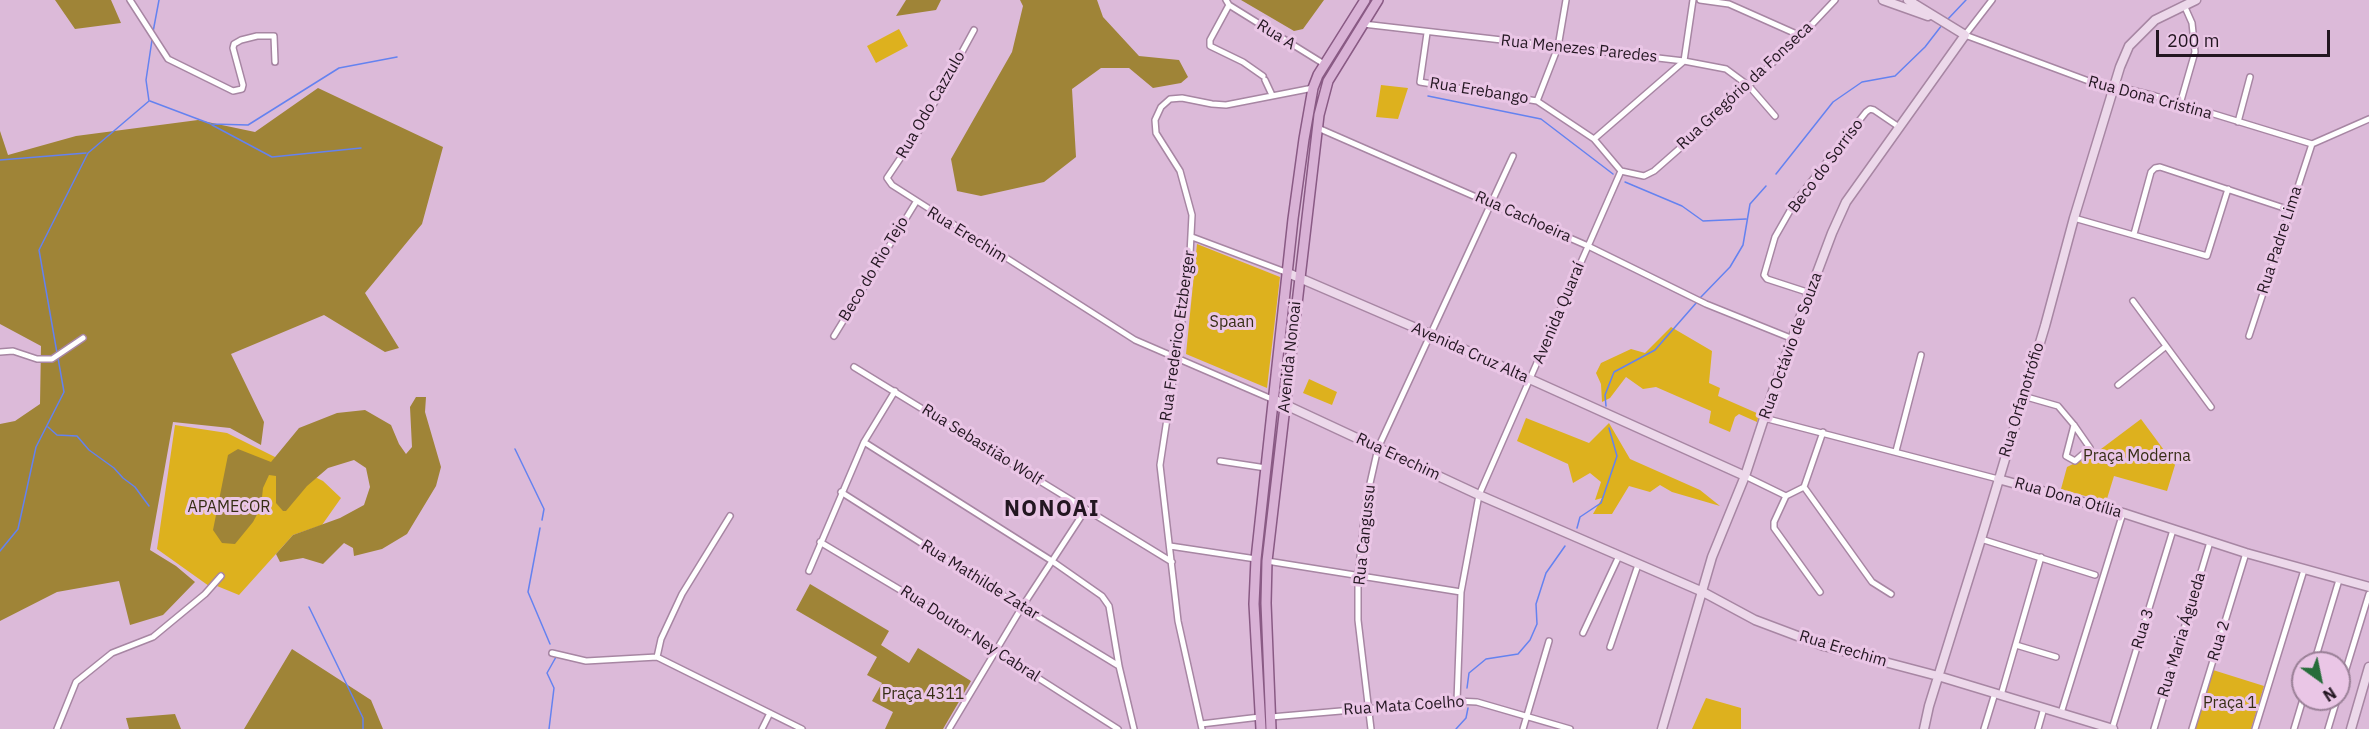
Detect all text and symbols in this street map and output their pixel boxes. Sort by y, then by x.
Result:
street label: Rua A [1253,16,1299,54]
street label: Rua Gregório da Fonseca [1673,18,1817,154]
scale bar [2159,18,2333,56]
text: 200 m [2167,29,2219,52]
street label: Rua Menezes Paredes [1500,31,1658,67]
street label: Rua Odo Cazzulo [893,48,969,162]
street label: Rua Dona Cristina [2086,72,2214,124]
street label: Rua Erebango [1428,74,1530,108]
street label: Beco do Sorriso [1784,115,1868,217]
street label: Rua Padre Lima [2254,184,2306,296]
street label: Rua Cachoeira [1472,187,1574,247]
street label: Rua Erechim [923,203,1011,267]
street label: Beco do Rio Tejo [835,213,913,325]
street label: Rua Frederico Etzberger [1156,249,1200,423]
street label: Avenida Quaraí [1529,259,1589,367]
street label: Rua Octávio de Souza [1756,270,1826,422]
street label: Avenida Nonoai [1275,300,1305,414]
park label: Spaan [1210,312,1254,332]
street label: Avenida Cruz Alta [1409,319,1531,387]
street label: Rua Orfanotrófio [1995,340,2049,460]
street label: Rua Sebastião Wolf [918,400,1046,490]
street label: Rua Erechim [1353,429,1443,485]
park label: Praça Moderna [2083,446,2191,466]
street label: Rua Dona Otília [2012,474,2124,522]
street label: Rua Cangussu [1350,484,1380,586]
park label: APAMECOR [187,497,271,517]
district label: NONOAI [1004,497,1100,523]
street label: Rua Mathilde Zatar [917,536,1043,624]
street label: Rua Maria Águeda [2154,570,2210,700]
street label: Rua Doutor Ney Cabral [896,582,1044,686]
street label: Rua 3 [2128,606,2158,652]
street label: Rua 2 [2204,618,2234,664]
street label: Rua Erechim [1797,627,1889,671]
north arrow [2291,651,2351,711]
text: N [2319,683,2340,706]
park label: Praça 4311 [882,684,964,704]
street label: Rua Mata Coelho [1343,692,1465,720]
park label: Praça 1 [2203,693,2257,713]

